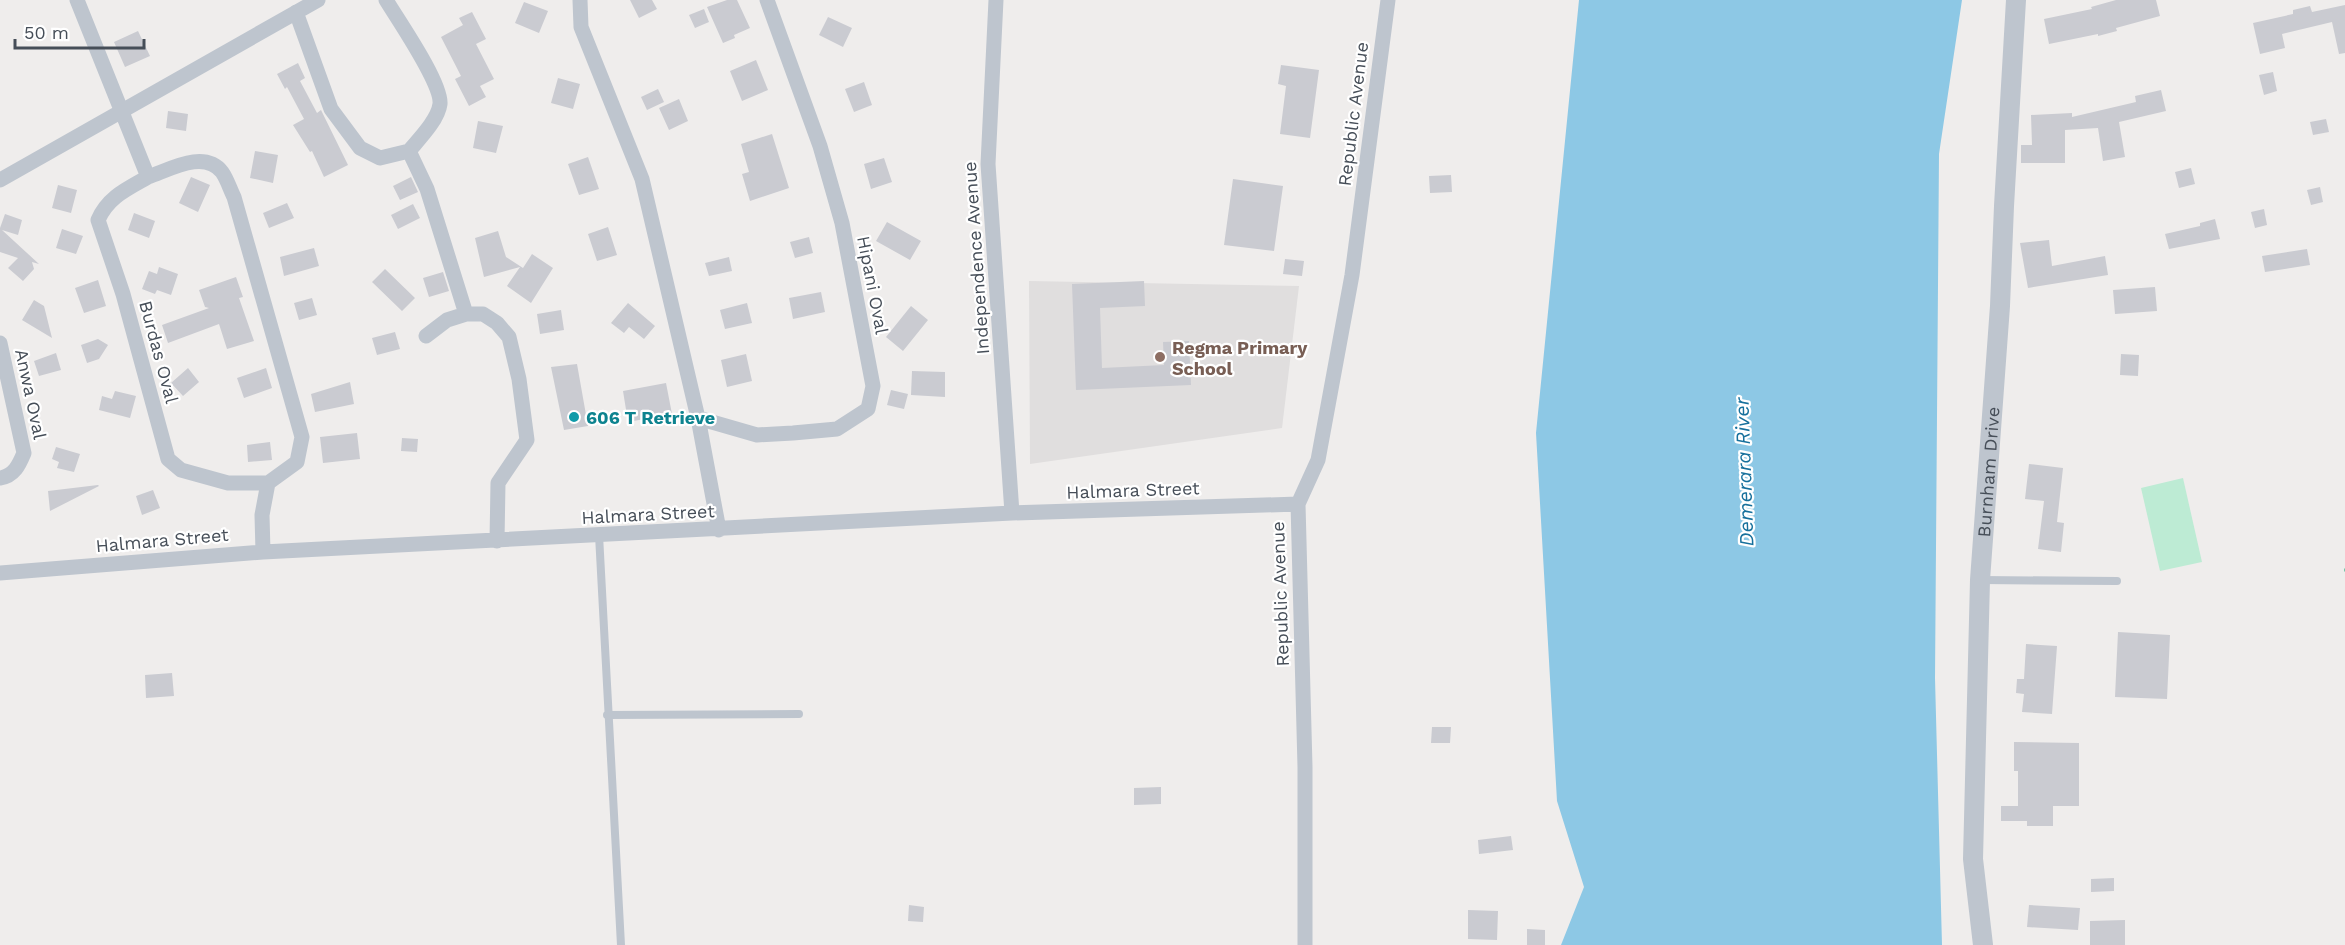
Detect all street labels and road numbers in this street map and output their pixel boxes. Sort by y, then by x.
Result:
street label: Republic Avenue [1334,41,1372,187]
street label: Independence Avenue [959,161,993,355]
street label: Hipani Oval [853,234,893,336]
street label: Burdas Oval [135,298,183,406]
street label: Anwa Oval [11,347,51,442]
street label: Burnham Drive [1973,406,2003,538]
street label: Halmara Street [1066,477,1200,503]
street label: Halmara Street [581,500,716,528]
street label: Republic Avenue [1267,521,1293,667]
street label: Halmara Street [95,524,230,556]

